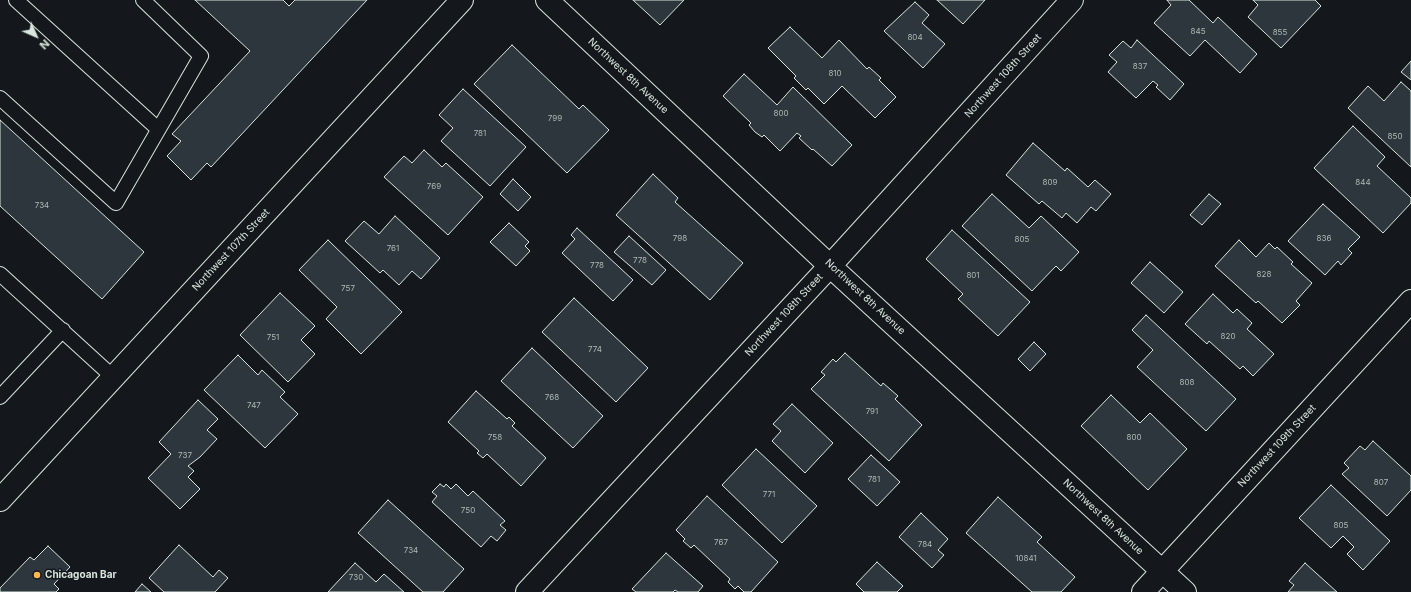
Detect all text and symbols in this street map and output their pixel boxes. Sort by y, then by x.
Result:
north arrow [16,16,56,56]
house number: 845 [1191,27,1205,37]
house number: 855 [1273,28,1287,38]
street label: Northwest 108th Street [962,32,1044,120]
house number: 804 [907,33,923,43]
street label: Northwest 8th Avenue [585,36,671,116]
text: N [37,37,52,52]
house number: 837 [1133,62,1147,72]
house number: 810 [828,69,842,79]
house number: 800 [773,109,789,119]
house number: 799 [548,114,562,124]
house number: 781 [474,129,486,139]
house number: 850 [1388,132,1402,142]
house number: 809 [1043,178,1057,188]
house number: 844 [1355,178,1371,188]
house number: 769 [427,182,441,192]
house number: 734 [35,201,49,211]
street label: Northwest 107th Street [190,206,272,294]
house number: 798 [673,234,687,244]
house number: 836 [1317,234,1331,244]
house number: 805 [1015,235,1029,245]
house number: 761 [387,244,399,254]
house number: 778 [633,256,647,266]
street label: Northwest 8th Avenue [822,257,908,337]
house number: 778 [590,261,604,271]
house number: 828 [1257,270,1271,280]
street label: Northwest 108th Street [743,271,825,359]
house number: 801 [966,271,980,281]
house number: 757 [341,284,355,294]
house number: 820 [1221,332,1235,342]
house number: 751 [267,333,279,343]
house number: 774 [588,345,602,355]
house number: 808 [1180,378,1194,388]
house number: 768 [545,393,559,403]
house number: 747 [247,401,261,411]
street label: Northwest 109th Street [1236,402,1318,490]
house number: 791 [866,407,878,417]
house number: 758 [488,433,502,443]
house number: 800 [1126,433,1142,443]
house number: 737 [178,451,192,461]
house number: 781 [868,475,880,485]
street label: Northwest 8th Avenue [1060,477,1146,557]
house number: 807 [1374,478,1388,488]
house number: 771 [763,490,775,500]
house number: 750 [461,506,475,516]
house number: 805 [1334,521,1348,531]
house number: 767 [714,538,728,548]
house number: 784 [918,540,932,550]
house number: 734 [404,546,418,556]
house number: 10841 [1015,554,1037,564]
place label: Chicagoan Bar [45,569,117,581]
marker: Chicagoan Bar [32,570,42,580]
house number: 730 [349,573,363,583]

